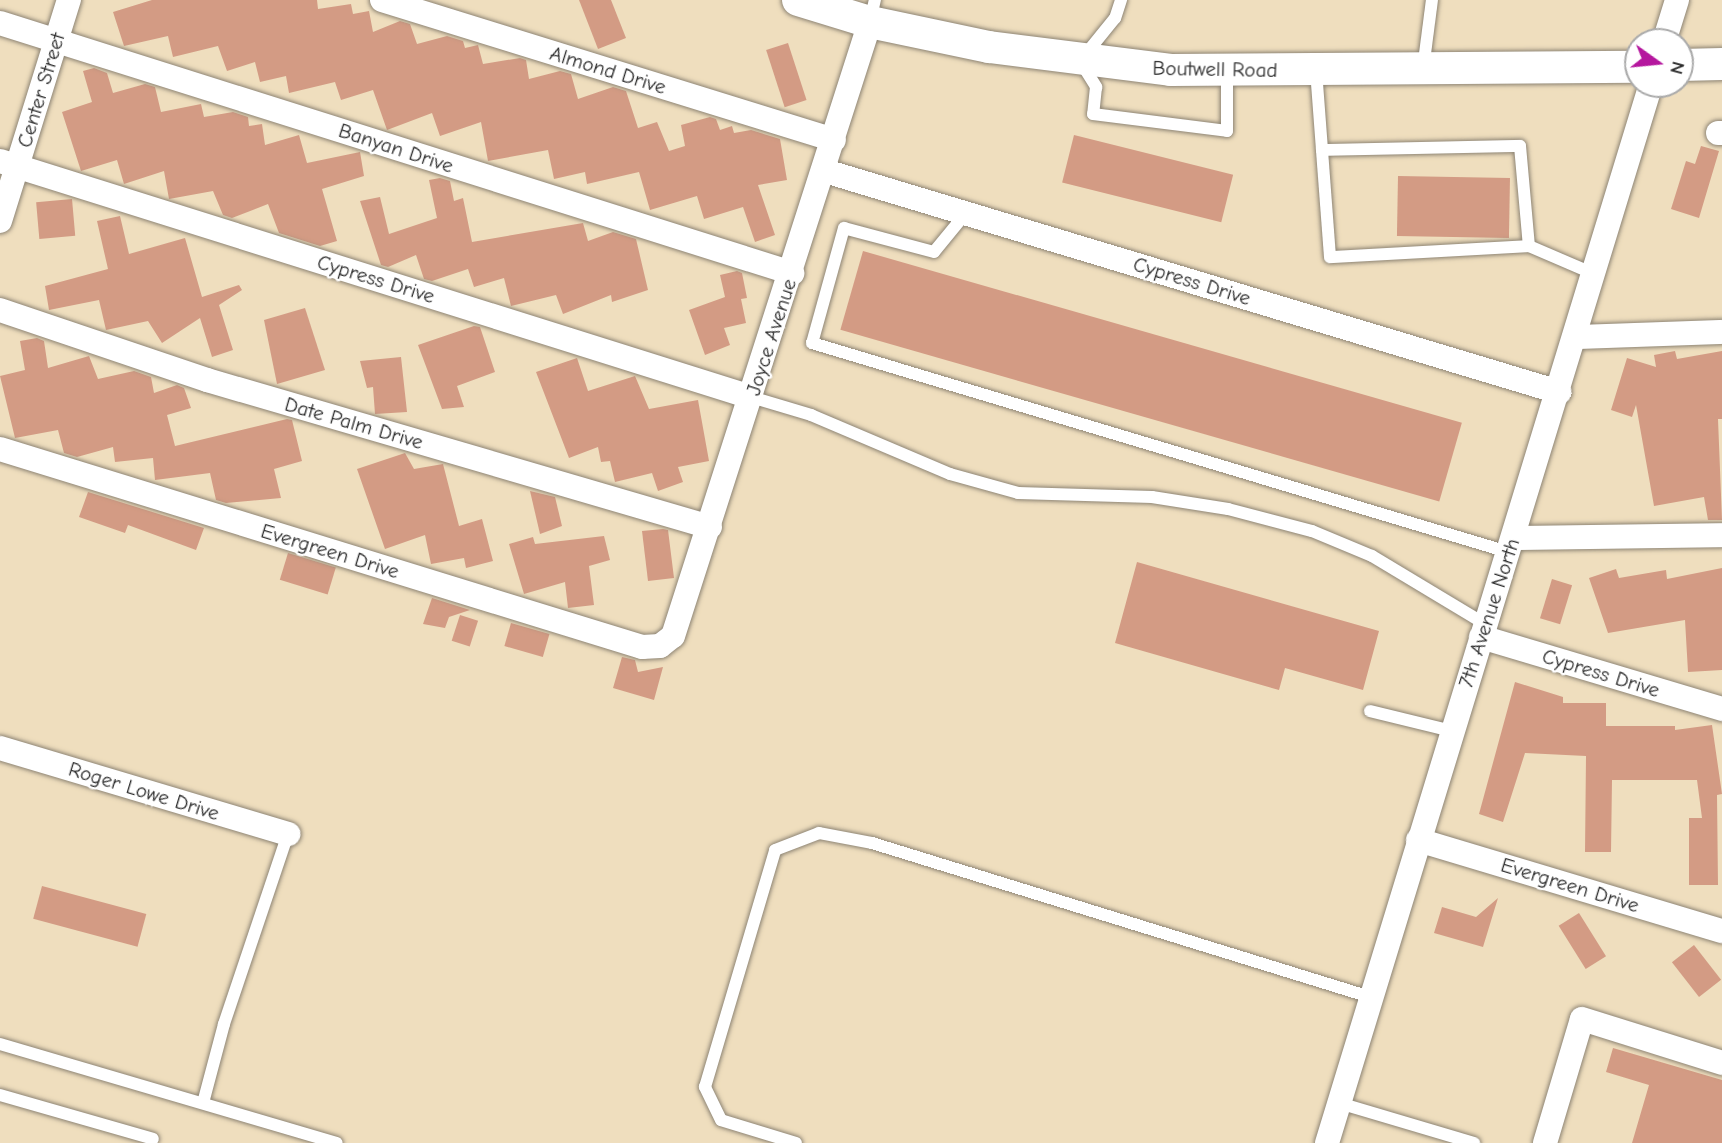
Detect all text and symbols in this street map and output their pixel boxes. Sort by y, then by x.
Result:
north arrow [1624,28,1694,98]
street label: Center Street [12,29,70,151]
street label: Almond Drive [547,40,669,100]
street label: Boutwell Road [1152,55,1278,83]
text: N [1665,59,1690,77]
street label: Banyan Drive [335,118,457,178]
street label: Cypress Drive [314,249,438,309]
street label: Cypress Drive [1130,251,1254,311]
street label: Joyce Avenue [740,275,802,399]
street label: Date Palm Drive [282,391,426,455]
street label: Evergreen Drive [258,518,402,584]
street label: 7th Avenue North [1453,535,1525,691]
street label: Cypress Drive [1539,643,1663,703]
street label: Roger Lowe Drive [66,756,222,826]
street label: Evergreen Drive [1498,852,1642,918]

